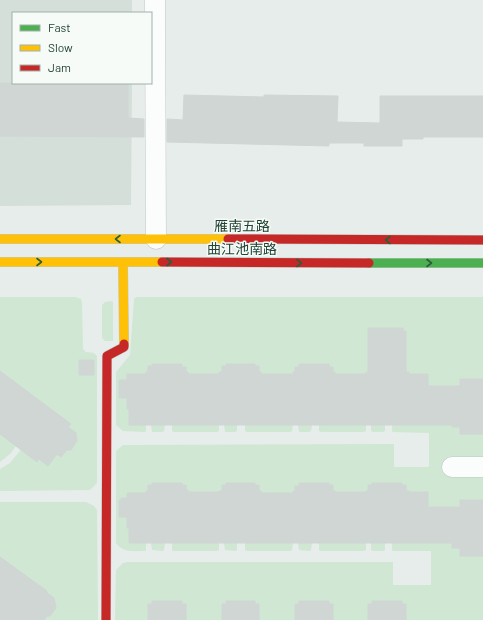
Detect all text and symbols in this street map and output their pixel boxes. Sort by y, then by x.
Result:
legend [12,12,152,84]
text: Fast [48,20,71,34]
text: Slow [48,40,73,54]
text: Jam [48,60,71,74]
street label: 雁南五路 [214,217,270,234]
one-way arrow [115,235,121,243]
one-way arrow [385,236,391,244]
street label: 曲江池南路 [207,240,277,257]
one-way arrow [36,258,42,266]
one-way arrow [166,258,172,266]
one-way arrow [296,259,302,267]
one-way arrow [426,259,432,267]

